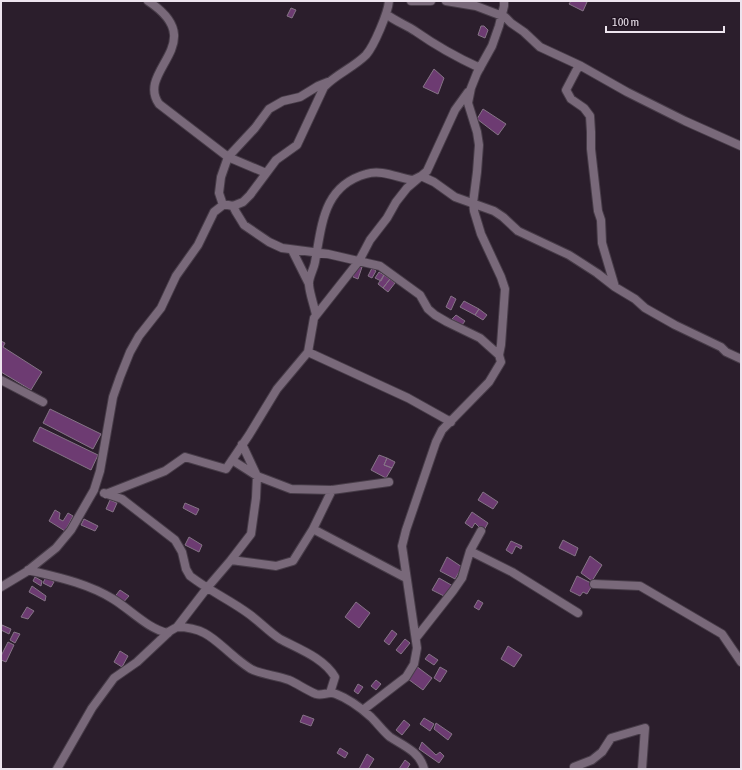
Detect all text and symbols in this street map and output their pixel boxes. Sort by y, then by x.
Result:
scale bar [606,8,724,34]
text: 100 m [612,15,639,29]

